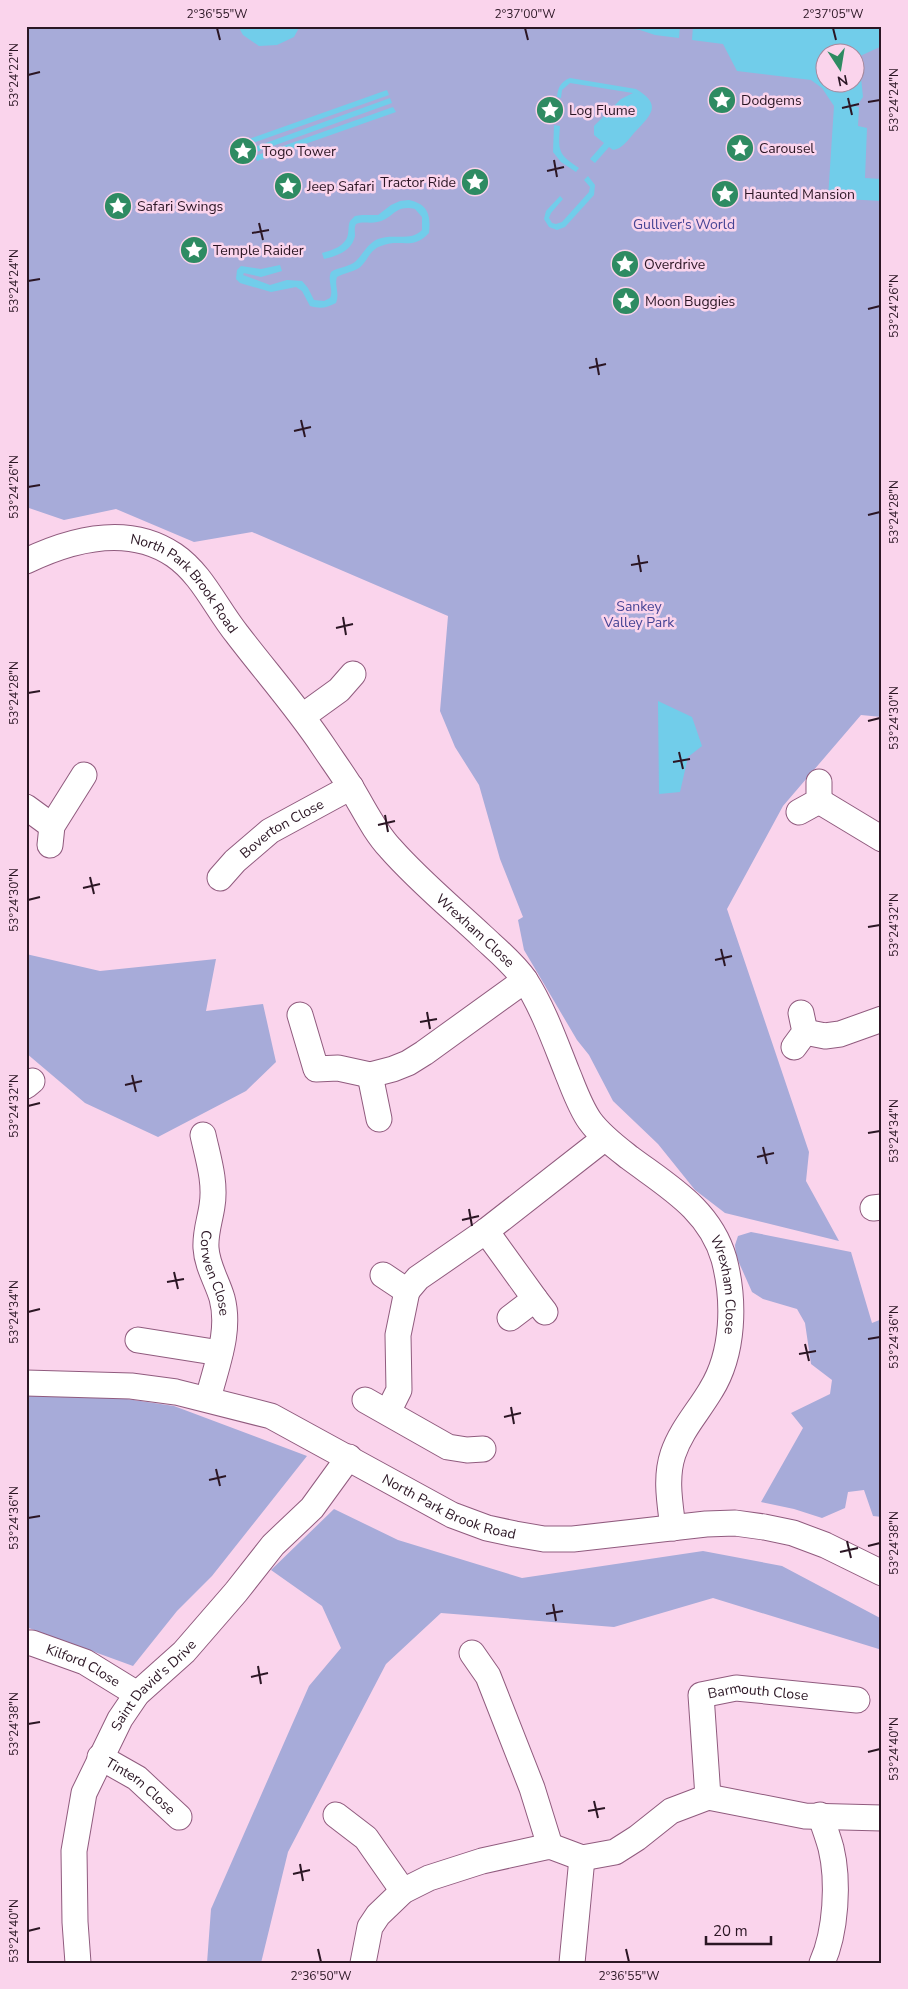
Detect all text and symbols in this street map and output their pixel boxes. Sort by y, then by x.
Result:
text: 2°36'55"W [186,6,248,22]
text: 2°37'00"W [494,6,556,22]
text: 2°37'05"W [802,6,864,22]
north arrow [816,42,866,92]
text: 53°24'22"N [6,43,22,107]
text: 53°24'24"N [886,68,902,132]
text: N [835,70,850,91]
place icon: Dodgems [707,85,737,115]
place label: Dodgems [741,91,802,110]
place icon: Log Flume [535,95,565,125]
place label: Log Flume [569,101,635,120]
place icon: Carousel [725,133,755,163]
place icon: Togo Tower [228,136,258,166]
place label: Carousel [759,139,815,158]
place label: Togo Tower [262,142,336,161]
place icon: Tractor Ride [460,167,490,197]
place icon: Jeep Safari [273,171,303,201]
place label: Tractor Ride [380,173,456,192]
place label: Jeep Safari [306,177,375,196]
place icon: Haunted Mansion [710,179,740,209]
place label: Haunted Mansion [744,185,855,204]
place icon: Safari Swings [103,191,133,221]
place label: Safari Swings [137,197,224,216]
park label: Gulliver's World [633,215,735,234]
place icon: Temple Raider [179,235,209,265]
place label: Temple Raider [213,241,304,260]
text: 53°24'24"N [6,249,22,313]
place icon: Overdrive [610,249,640,279]
place label: Overdrive [644,255,705,274]
text: 53°24'26"N [886,274,902,338]
place icon: Moon Buggies [611,286,641,316]
place label: Moon Buggies [645,292,736,311]
text: 53°24'26"N [6,455,22,519]
text: 53°24'28"N [886,480,902,544]
street label: North Park Brook Road [129,529,242,637]
park label: Sankey Valley Park [603,597,675,632]
text: 53°24'28"N [6,661,22,725]
text: 53°24'30"N [886,686,902,750]
street label: Boverton Close [236,794,327,862]
text: 53°24'30"N [6,868,22,932]
street label: Wrexham Close [432,889,519,971]
text: 53°24'32"N [886,893,902,957]
text: 53°24'32"N [6,1074,22,1138]
text: 53°24'34"N [886,1099,902,1163]
street label: Corwen Close [196,1229,234,1317]
street label: Wrexham Close [706,1232,740,1335]
text: 53°24'34"N [6,1280,22,1344]
text: 53°24'36"N [886,1305,902,1369]
street label: North Park Brook Road [379,1469,518,1543]
text: 53°24'36"N [6,1486,22,1550]
text: 53°24'38"N [886,1511,902,1575]
street label: Saint David's Drive [106,1635,200,1734]
street label: Kilford Close [44,1639,124,1691]
street label: Barmouth Close [706,1678,809,1705]
text: 53°24'38"N [6,1692,22,1756]
text: 53°24'40"N [886,1717,902,1781]
street label: Tintern Close [102,1753,180,1819]
text: 53°24'40"N [6,1899,22,1963]
scale bar [706,1914,770,1946]
text: 20 m [713,1921,748,1941]
text: 2°36'50"W [290,1968,352,1984]
text: 2°36'55"W [598,1968,660,1984]

